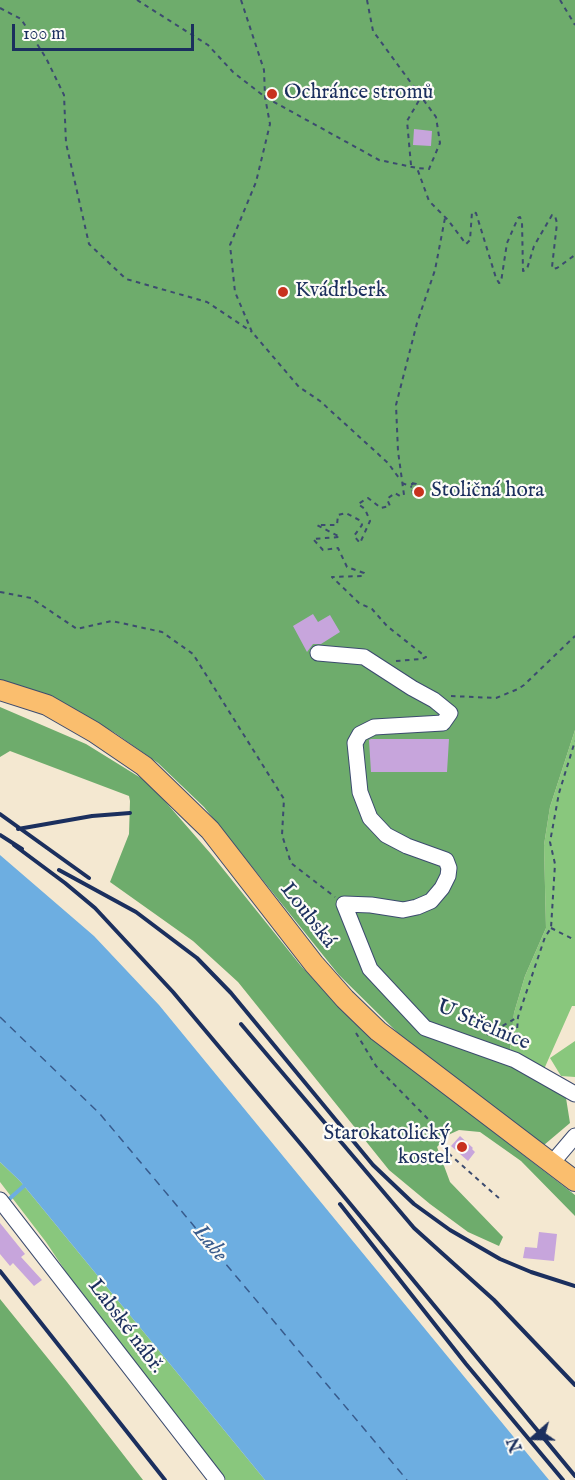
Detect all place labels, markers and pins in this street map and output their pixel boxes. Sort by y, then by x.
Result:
place label: Ochránce stromů [284,81,433,107]
marker: Ochránce stromů [265,87,279,101]
place label: Kvádrberk [295,279,387,305]
marker: Kvádrberk [276,285,290,299]
place label: Stoličná hora [431,479,544,505]
marker: Stoličná hora [412,485,426,499]
place label: Starokatolický kostel [323,1122,450,1172]
marker: Starokatolický kostel [455,1140,469,1154]

